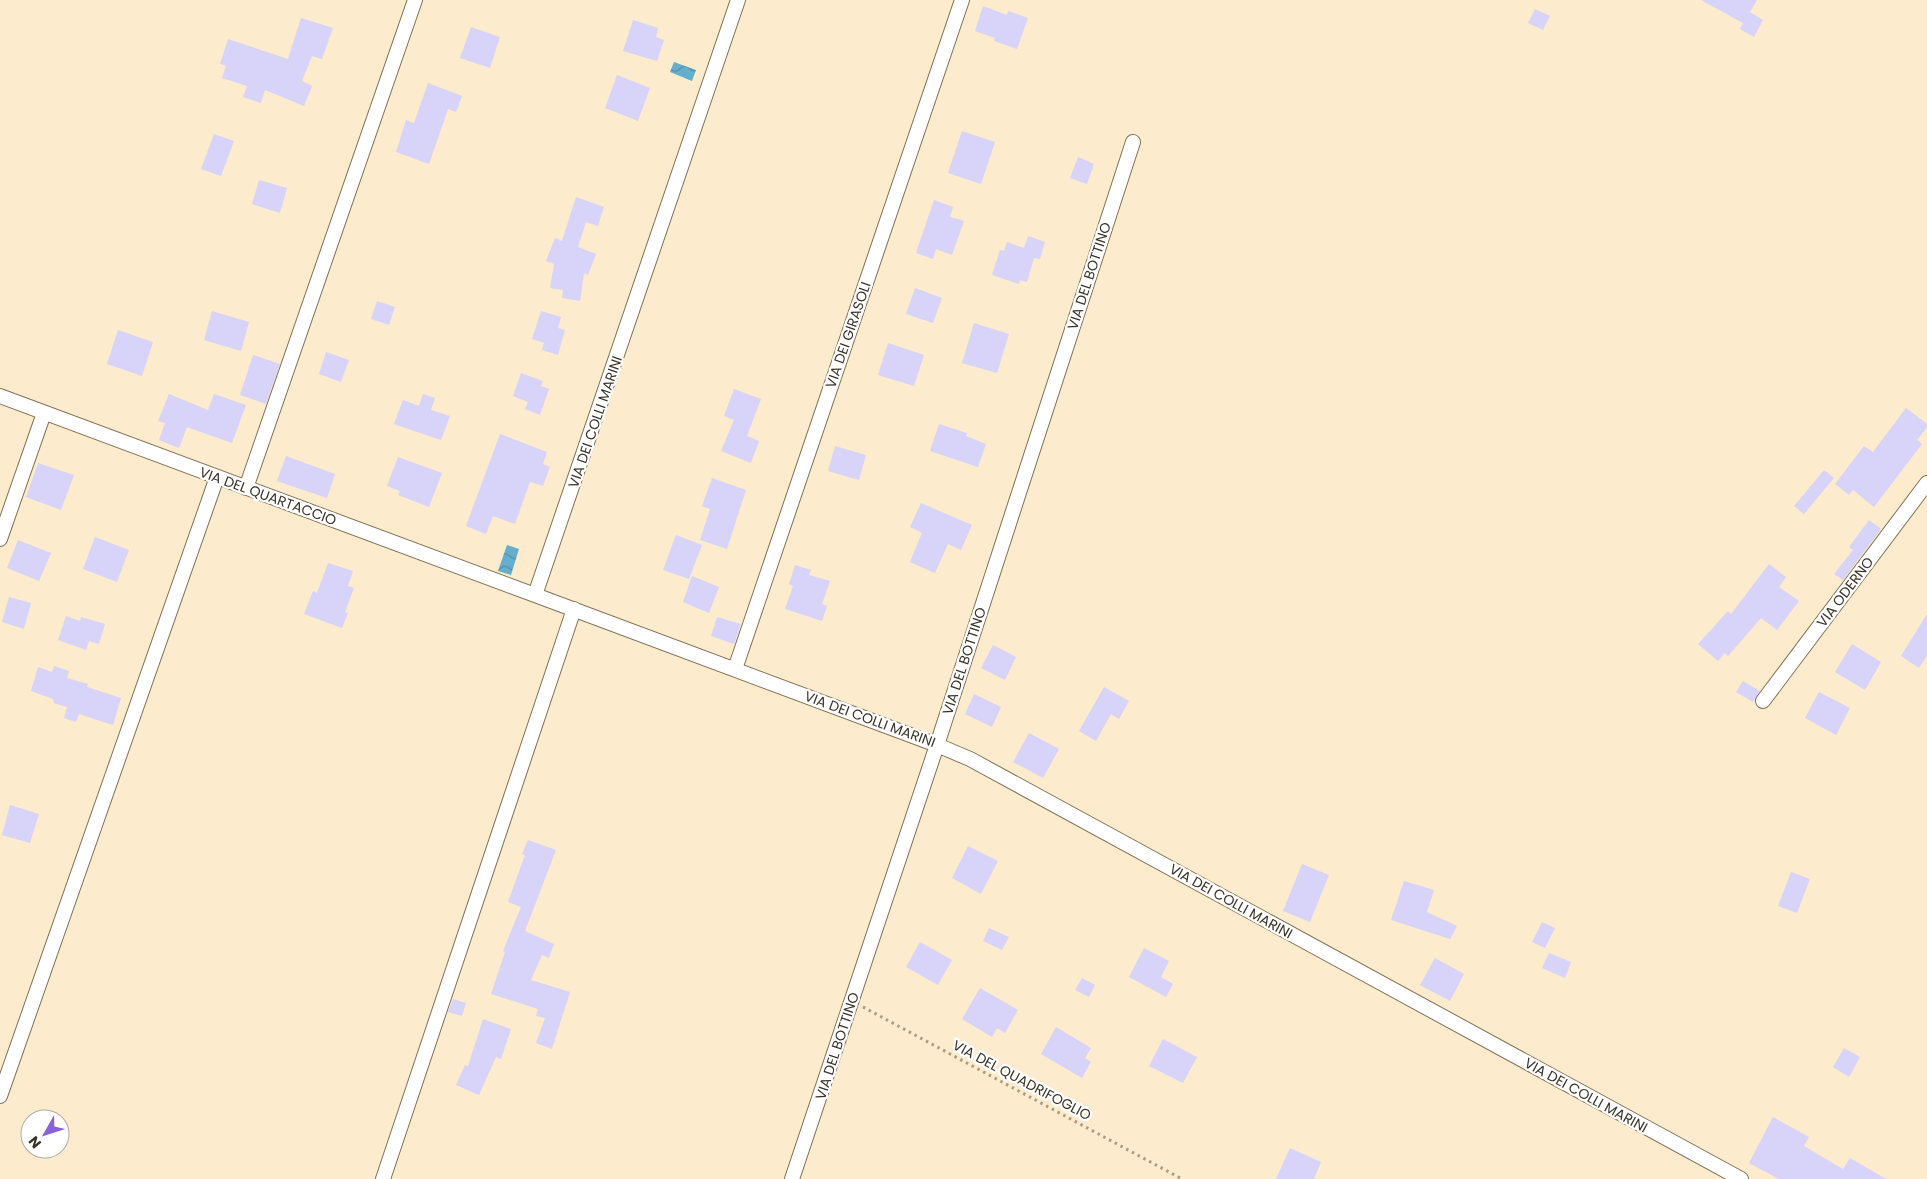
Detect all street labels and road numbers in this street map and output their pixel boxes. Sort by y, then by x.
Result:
street label: VIA DEL BOTTINO [1062,220,1116,332]
street label: VIA DEI GIRASOLI [820,279,876,391]
street label: VIA DEI COLLI MARINI [563,353,627,491]
street label: VIA DEL QUARTACCIO [197,462,339,530]
street label: VIA ODERNO [1812,553,1878,631]
street label: VIA DEL BOTTINO [937,605,991,717]
street label: VIA DEI COLLI MARINI [802,686,938,752]
street label: VIA DEI COLLI MARINI [1166,859,1296,943]
street label: VIA DEL BOTTINO [810,990,864,1102]
street label: VIA DEL QUADRIFOGLIO [949,1035,1095,1125]
street label: VIA DEI COLLI MARINI [1521,1053,1651,1137]

